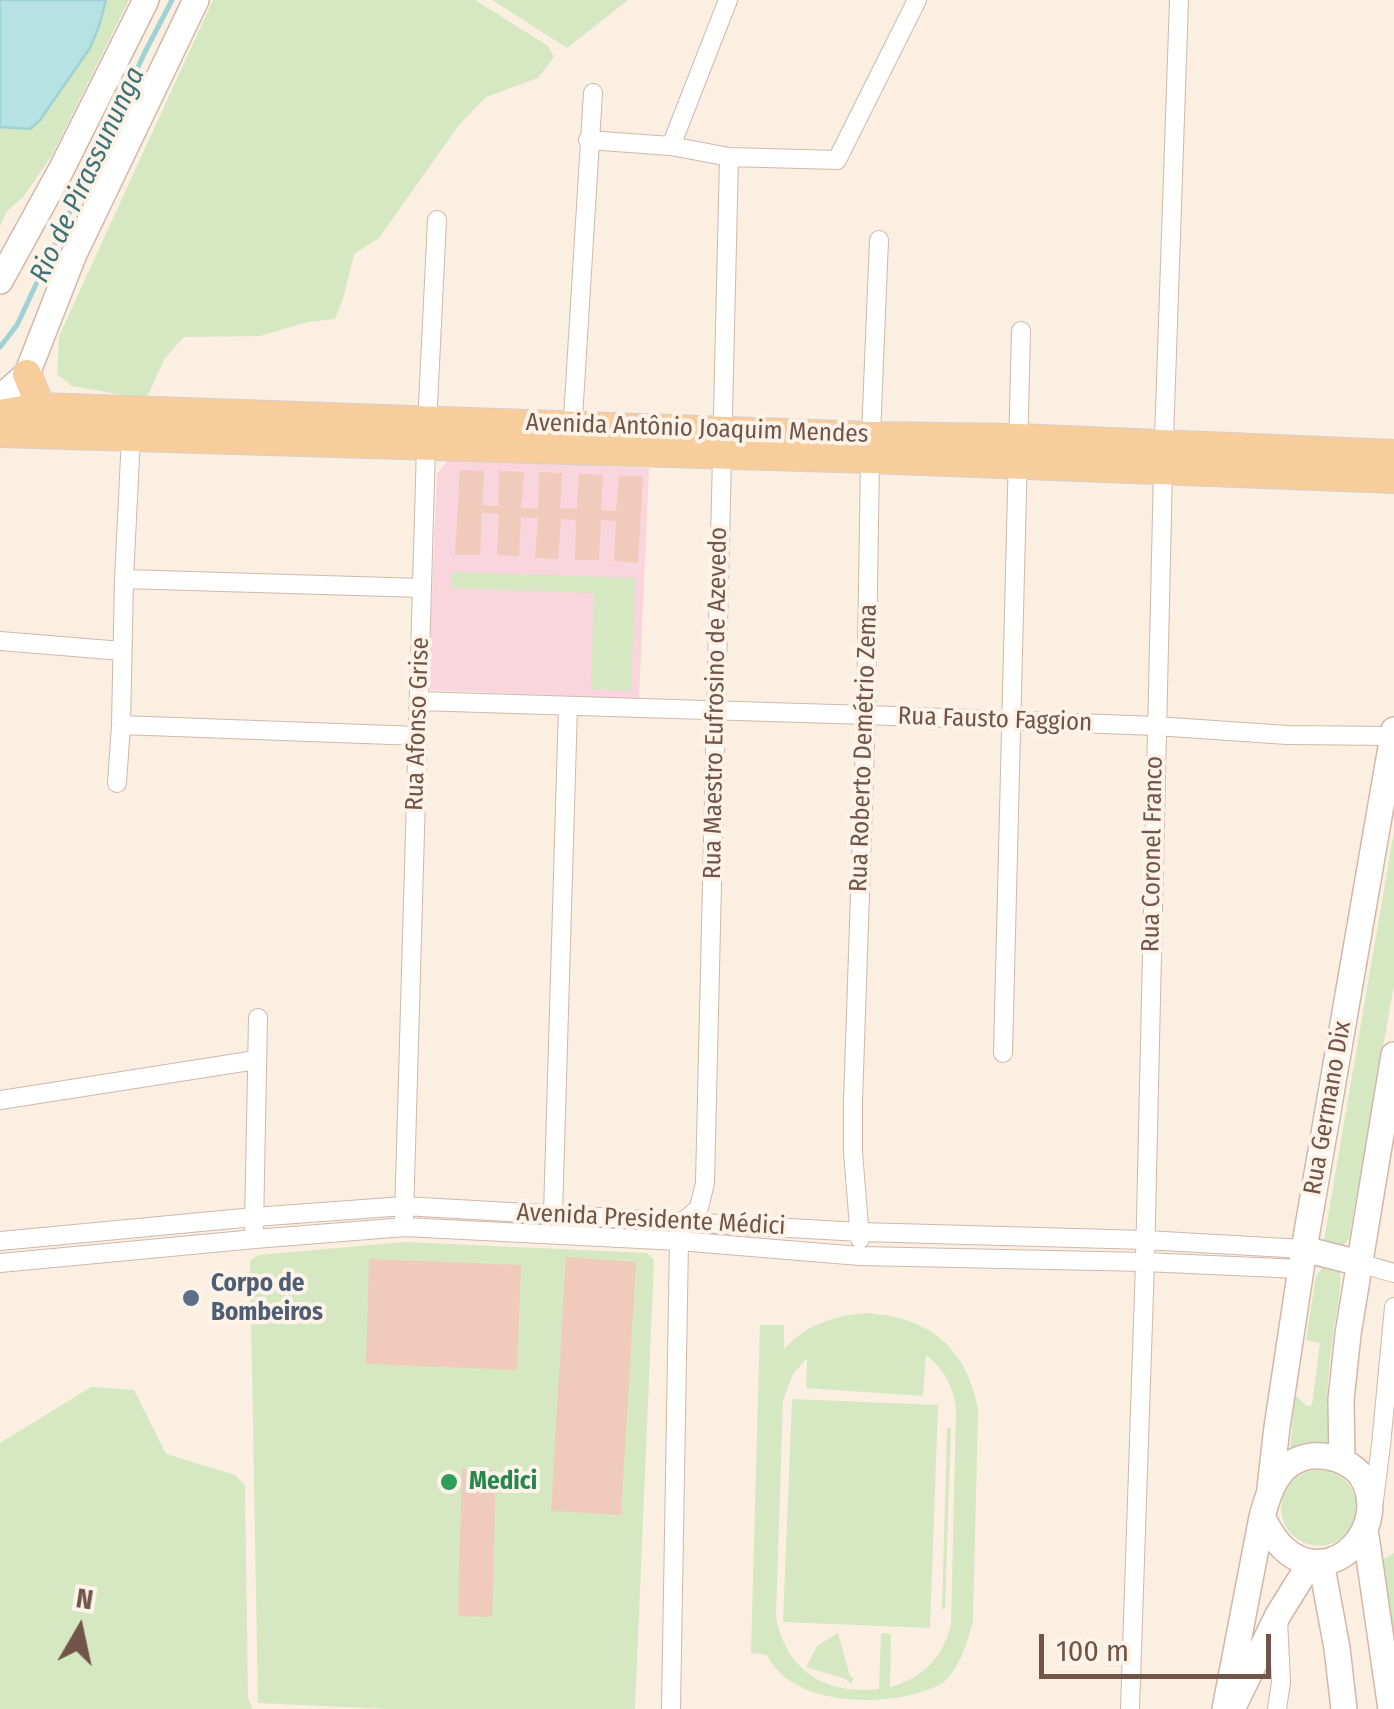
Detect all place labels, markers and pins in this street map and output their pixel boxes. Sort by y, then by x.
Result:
place label: Corpo de Bombeiros [211,1269,323,1328]
marker: Corpo de Bombeiros [180,1287,202,1309]
place label: Medici [469,1467,537,1497]
marker: Medici [438,1471,460,1493]

